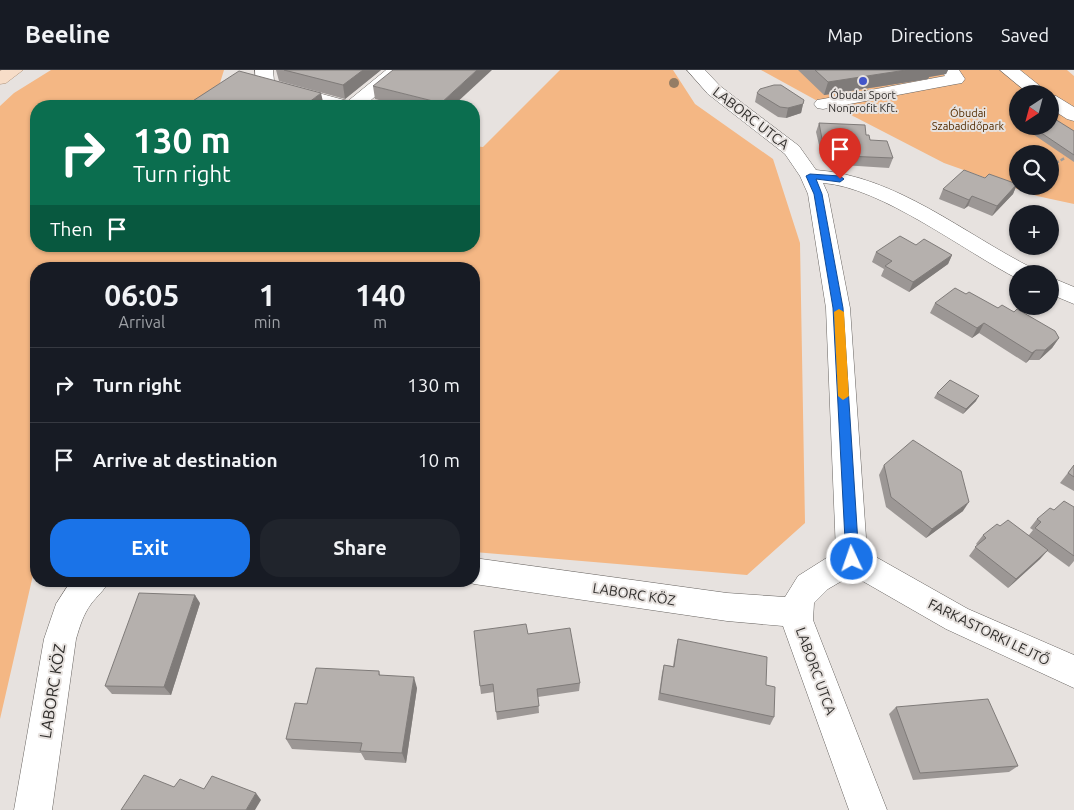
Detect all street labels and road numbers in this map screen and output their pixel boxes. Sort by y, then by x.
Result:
street label: LABORC UTCA [710,83,792,153]
street label: LABORC KÖZ [591,579,677,608]
street label: FARKASTORKI LEJTŐ [926,595,1053,668]
street label: LABORC UTCA [793,625,839,717]
street label: LABORC KÖZ [36,642,68,740]

